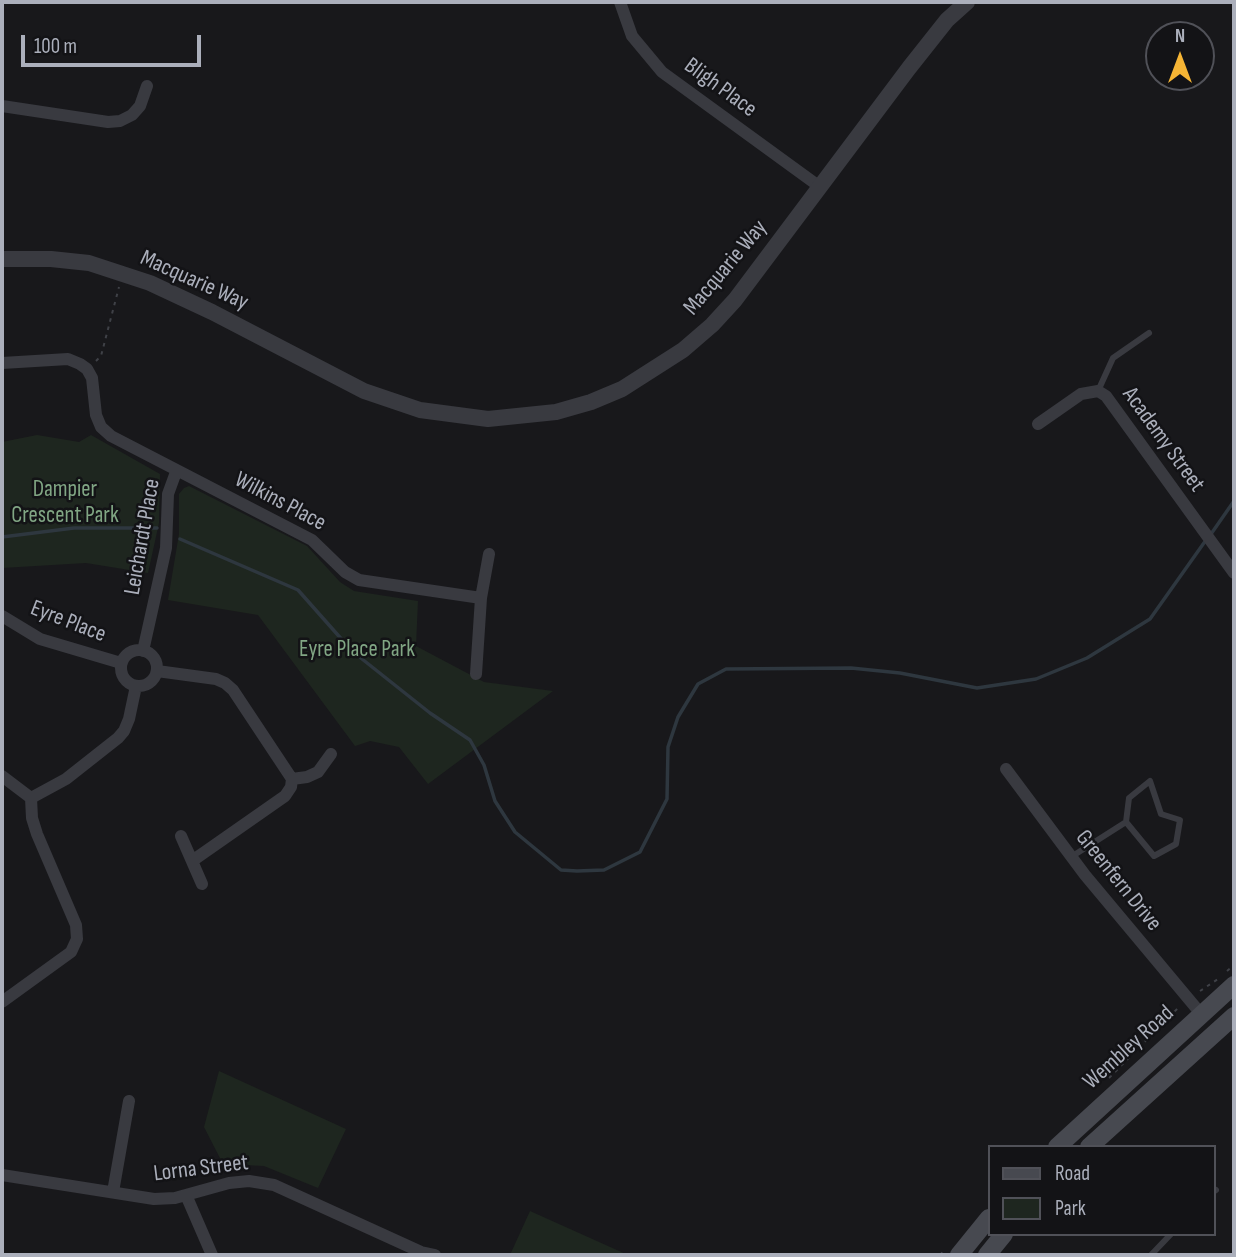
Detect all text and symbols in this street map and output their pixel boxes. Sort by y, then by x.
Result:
scale bar [24,21,205,65]
north arrow [1145,21,1215,91]
text: N [1175,25,1185,48]
text: 100 m [34,34,77,59]
street label: Bligh Place [678,52,762,124]
street label: Macquarie Way [678,215,774,321]
street label: Macquarie Way [136,245,252,317]
street label: Academy Street [1116,382,1210,498]
street label: Wilkins Place [230,466,330,538]
park label: Dampier Crescent Park [11,476,119,530]
street label: Leichardt Place [119,477,167,597]
street label: Eyre Place [26,595,110,649]
park label: Eyre Place Park [299,636,415,664]
street label: Greenfern Drive [1069,825,1167,937]
street label: Wembley Road [1078,1000,1180,1096]
legend [988,1145,1215,1236]
street label: Lorna Street [152,1149,250,1189]
text: Road [1055,1161,1090,1186]
text: Park [1055,1196,1086,1221]

